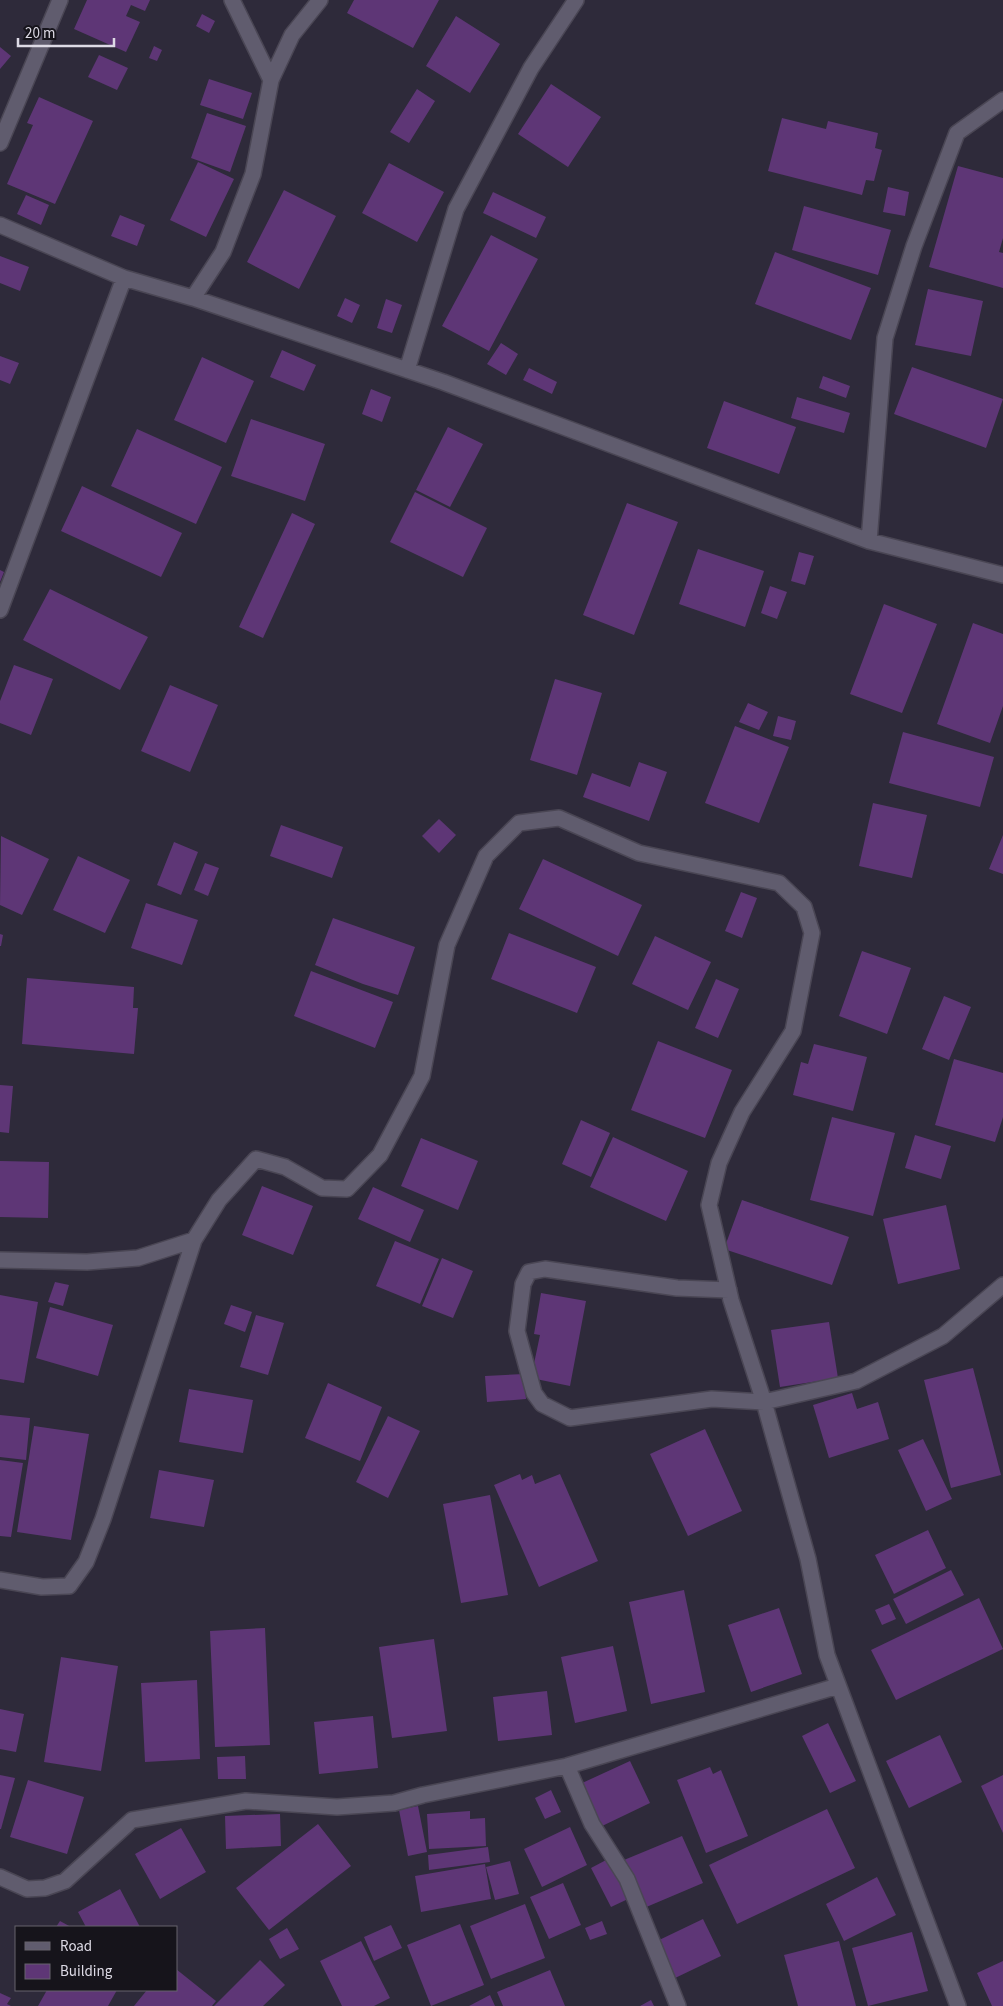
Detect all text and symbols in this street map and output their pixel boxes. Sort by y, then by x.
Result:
scale bar [18,15,114,47]
text: 20 m [25,23,55,44]
legend [15,1926,178,1991]
text: Road [60,1936,92,1957]
text: Building [60,1961,113,1982]

